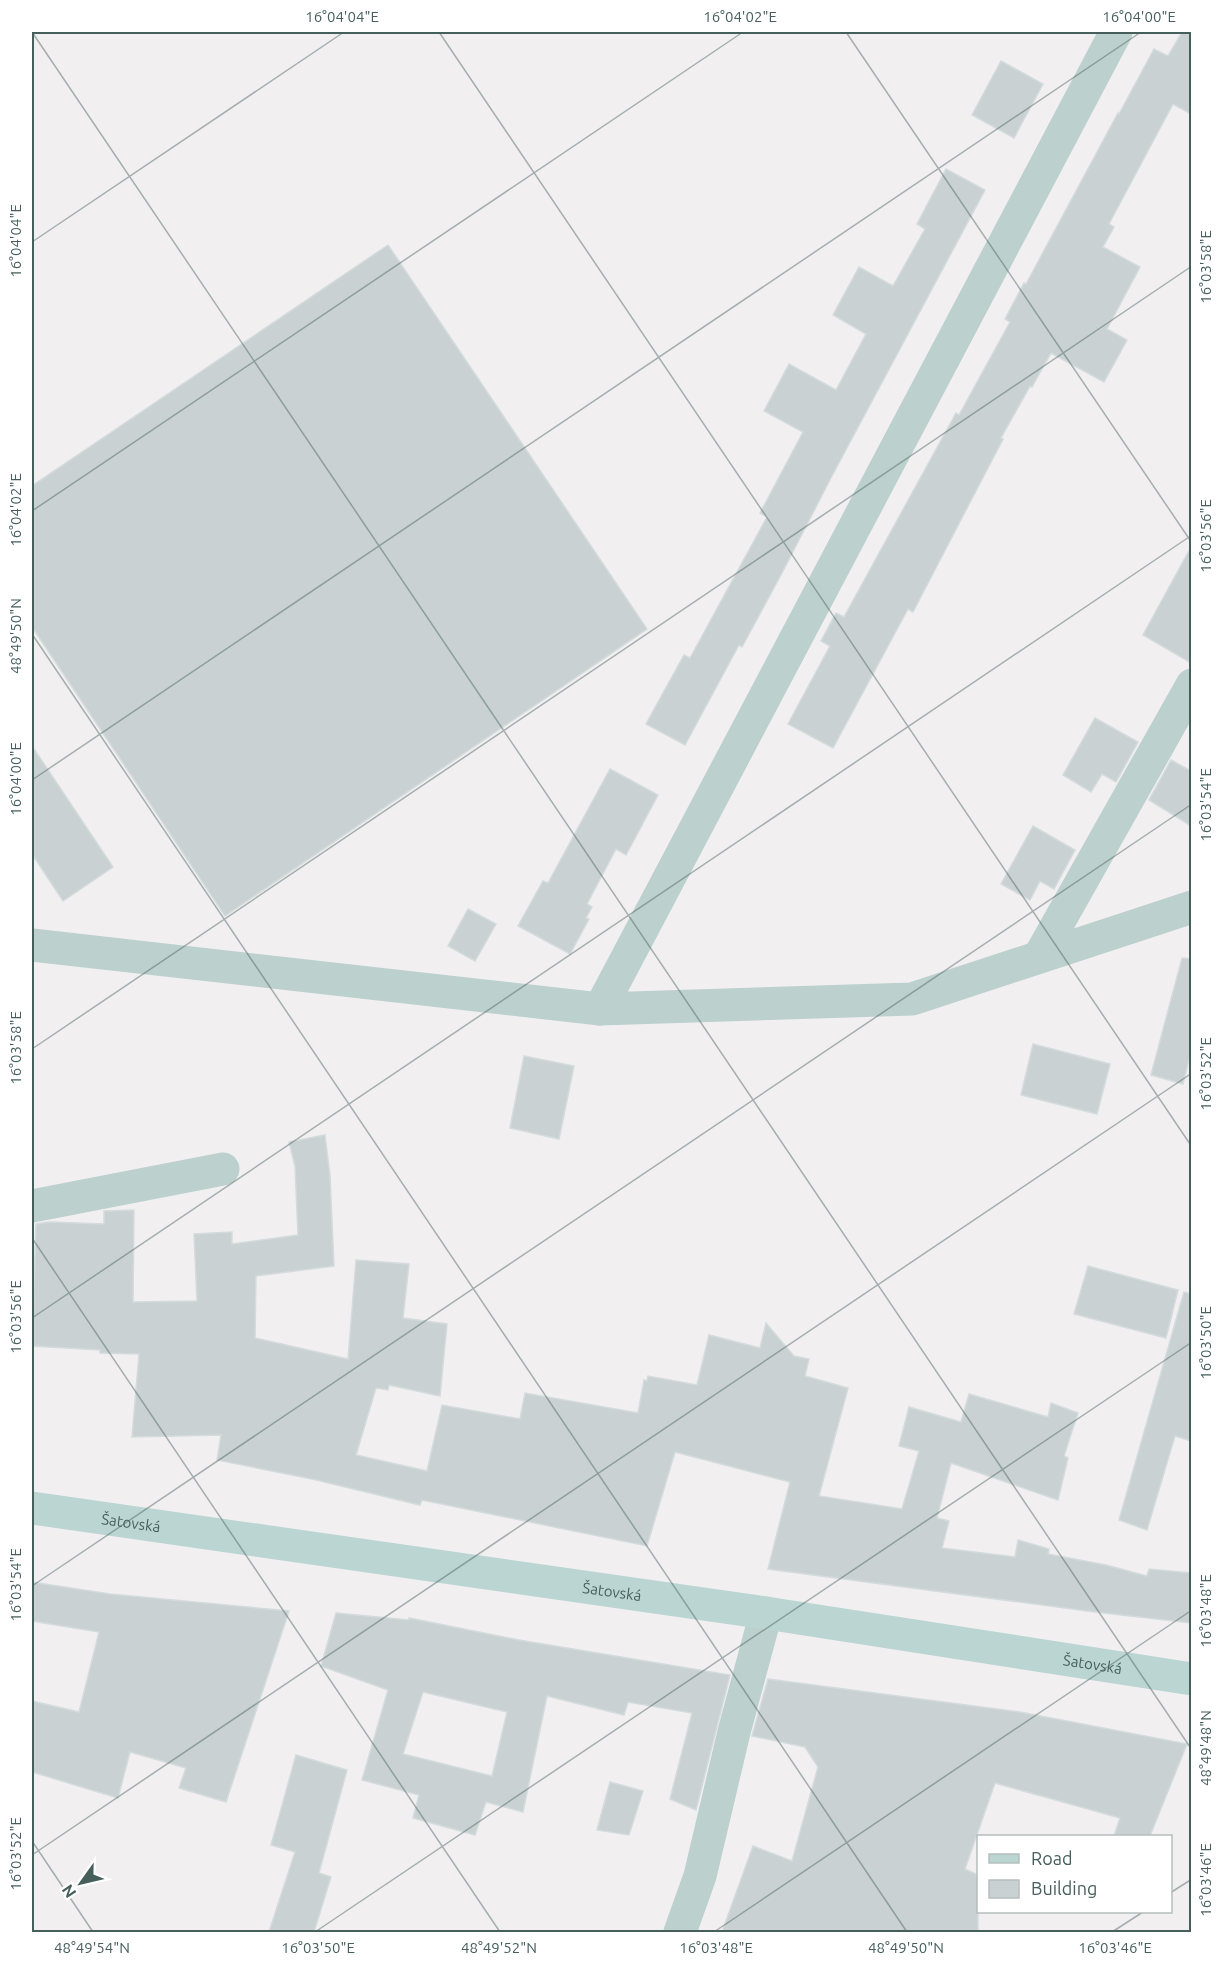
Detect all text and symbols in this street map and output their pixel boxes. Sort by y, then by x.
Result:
text: 16°04'04"E [305,8,379,25]
text: 16°04'02"E [703,8,777,25]
text: 16°04'00"E [1102,8,1176,25]
text: 16°04'04"E [7,204,24,278]
text: 16°03'58"E [1197,230,1214,304]
text: 16°04'02"E [7,473,24,547]
text: 16°03'56"E [1197,499,1214,573]
text: 48°49'50"N [7,598,24,674]
text: 16°04'00"E [7,742,24,816]
text: 16°03'54"E [1197,768,1214,842]
text: 16°03'58"E [7,1011,24,1085]
text: 16°03'52"E [1197,1037,1214,1111]
text: 16°03'56"E [7,1280,24,1354]
text: 16°03'50"E [1197,1306,1214,1380]
street label: Šatovská [100,1510,162,1535]
text: 16°03'54"E [7,1548,24,1622]
text: 16°03'48"E [1197,1574,1214,1648]
street label: Šatovská [582,1578,643,1604]
street label: Šatovská [1062,1651,1123,1677]
text: 48°49'48"N [1197,1710,1214,1786]
text: 16°03'52"E [7,1817,24,1891]
legend [977,1835,1172,1913]
text: 16°03'46"E [1197,1843,1214,1917]
text: Road [1031,1848,1073,1868]
north arrow [51,1853,111,1913]
text: Building [1031,1878,1097,1898]
text: N [58,1881,79,1901]
text: 48°49'54"N [54,1939,130,1956]
text: 16°03'50"E [281,1939,355,1956]
text: 48°49'52"N [461,1939,537,1956]
text: 16°03'48"E [679,1939,753,1956]
text: 48°49'50"N [868,1939,944,1956]
text: 16°03'46"E [1078,1939,1152,1956]

